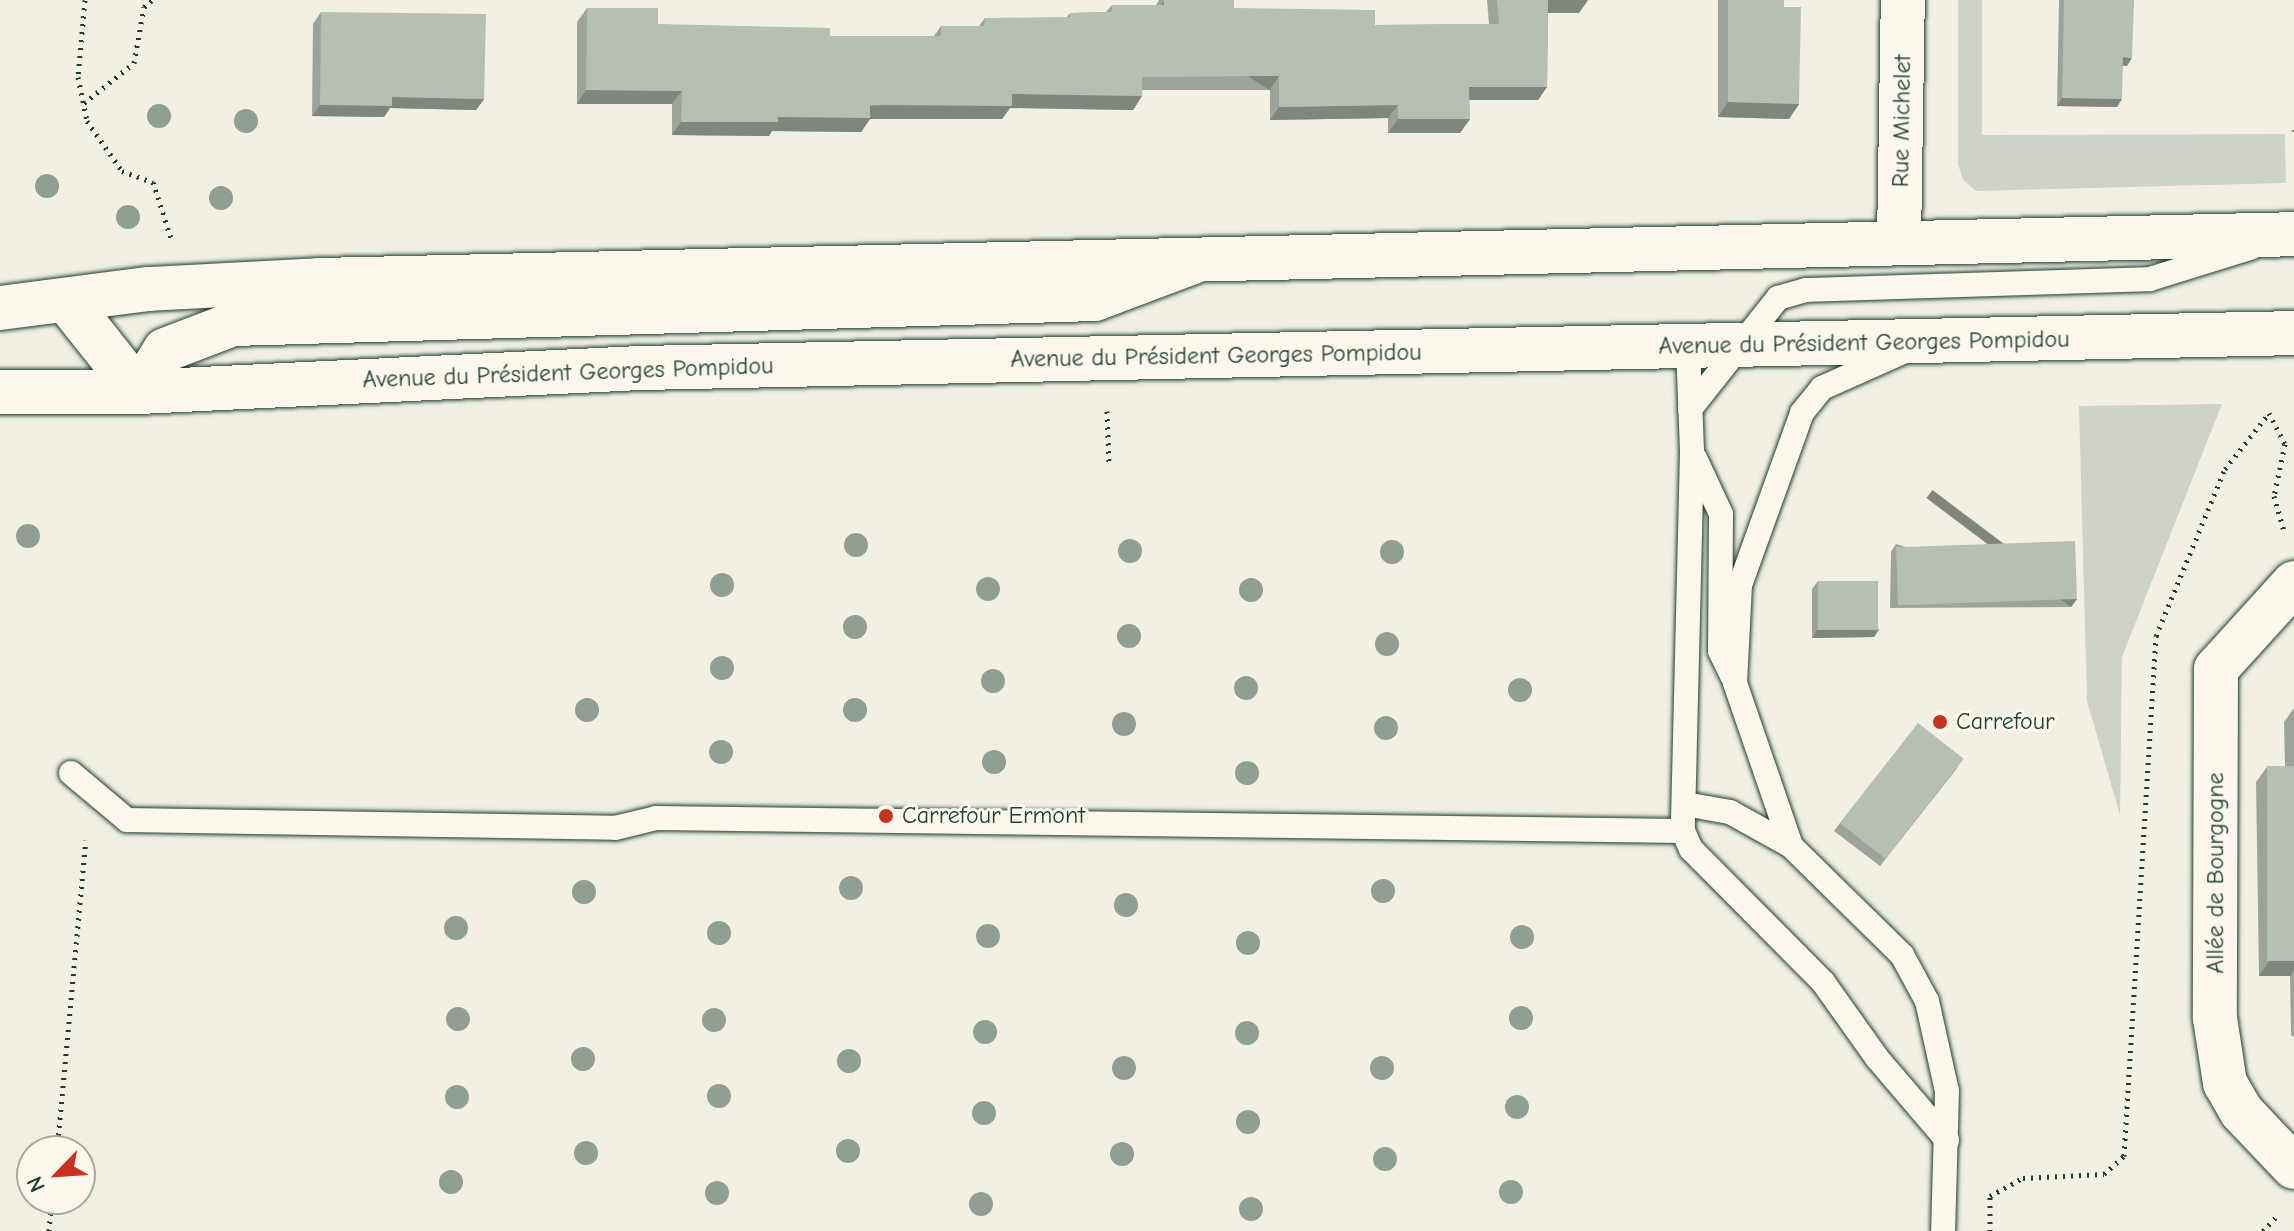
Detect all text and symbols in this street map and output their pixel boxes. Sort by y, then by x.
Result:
street label: Rue Michelet [1886,54,1918,188]
street label: Avenue du Président Georges Pompidou [1658,325,2070,361]
street label: Avenue du Président Georges Pompidou [1010,338,1422,374]
street label: Avenue du Président Georges Pompidou [362,351,774,395]
place label: Carrefour [1956,708,2054,736]
marker: Carrefour [1931,713,1949,731]
street label: Allée de Bourgogne [2202,772,2230,974]
place label: Carrefour Ermont [902,802,1085,830]
marker: Carrefour Ermont [877,807,895,825]
north arrow [16,1135,96,1215]
text: N [21,1172,51,1196]

